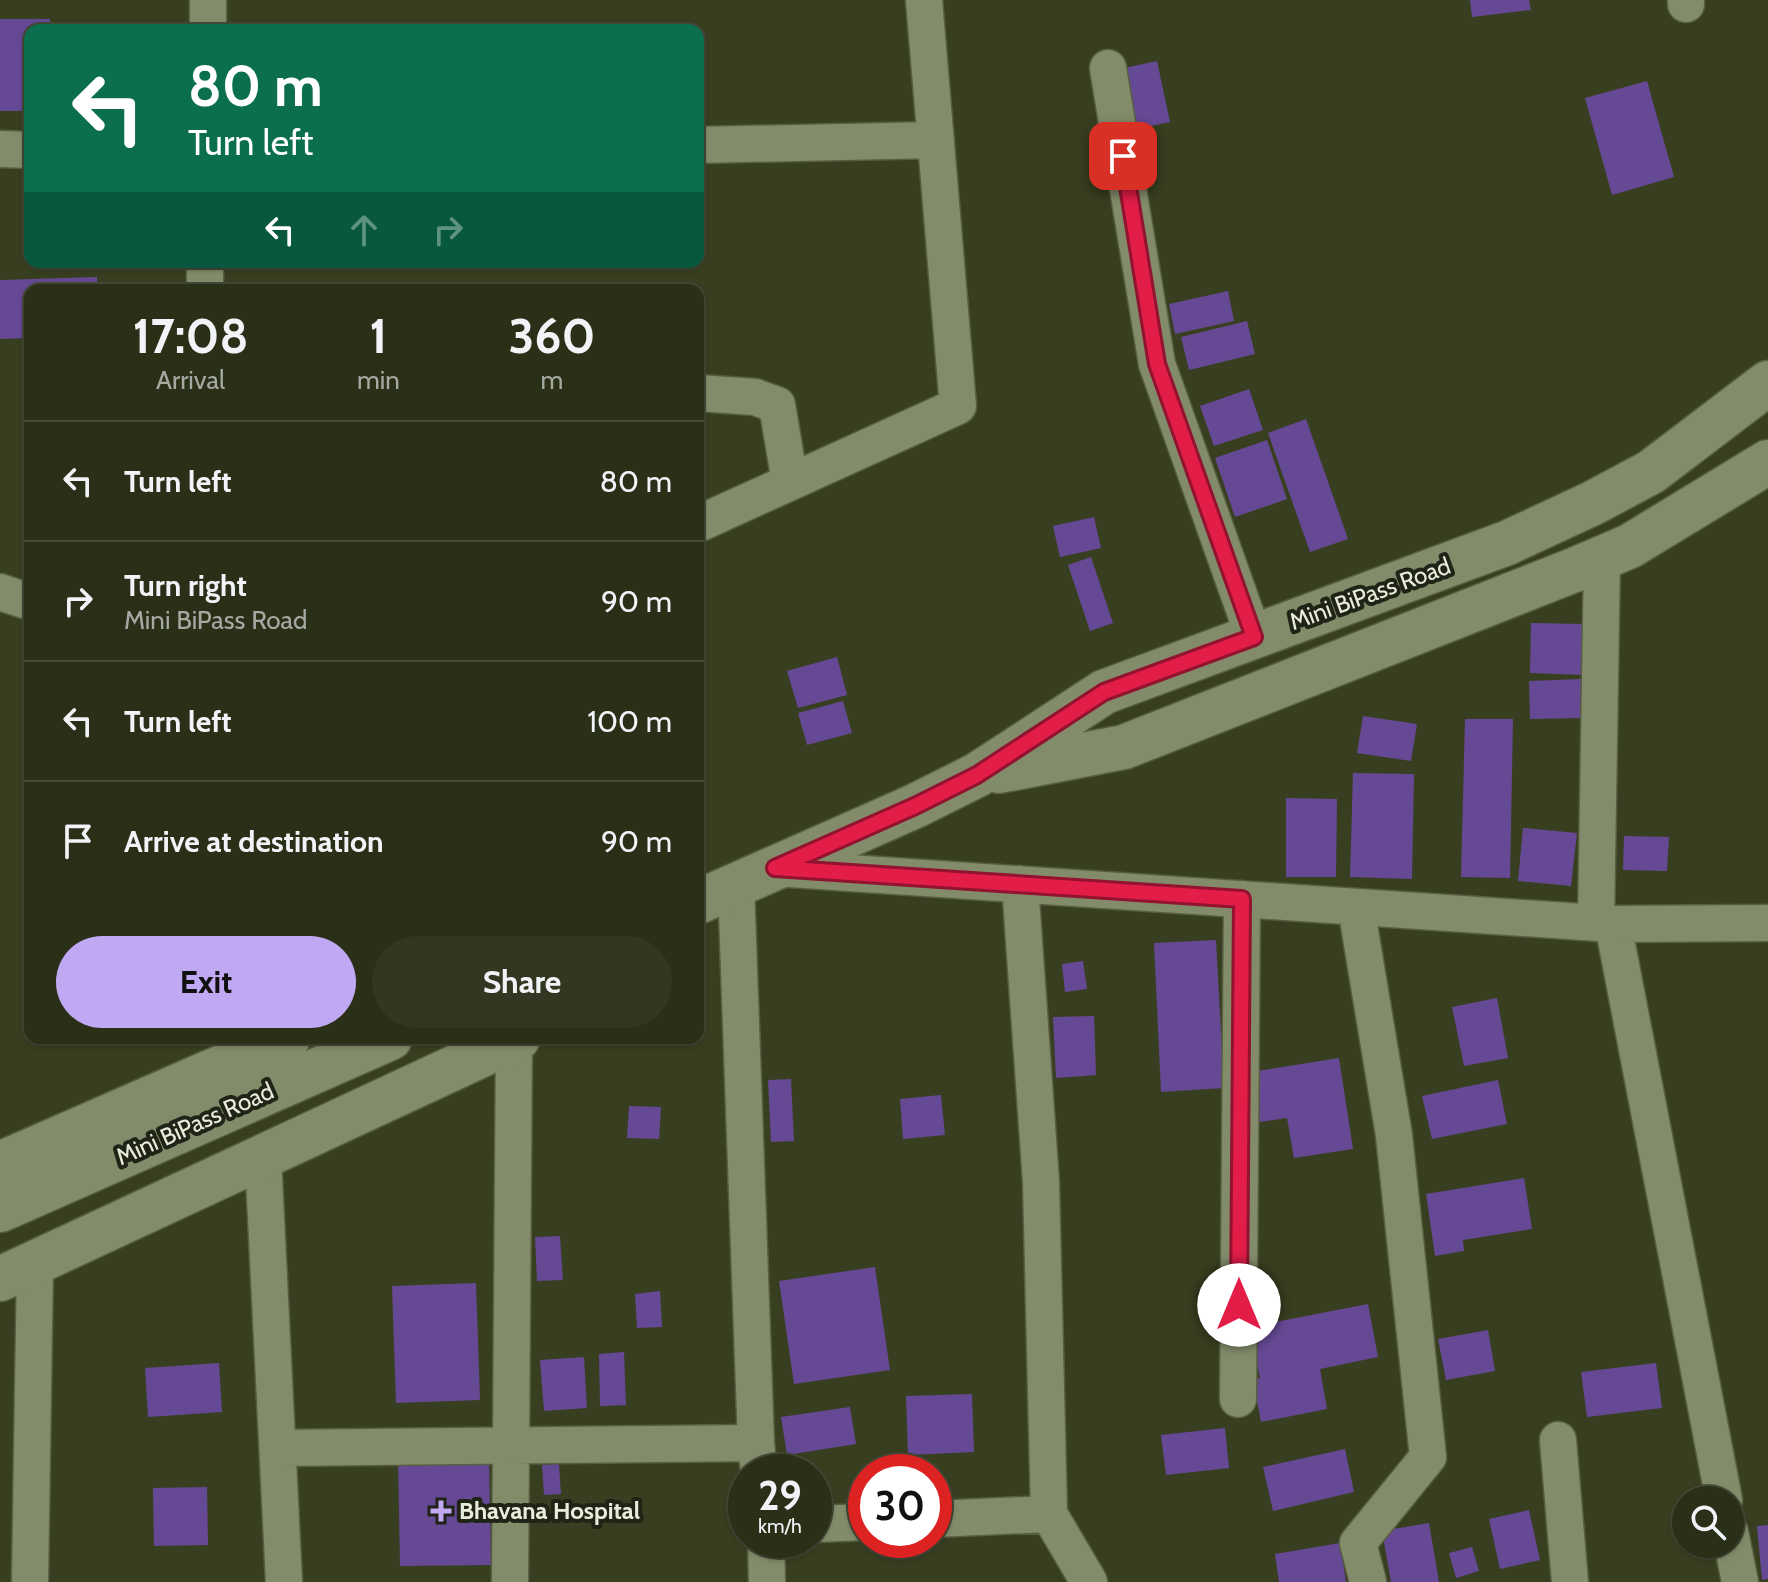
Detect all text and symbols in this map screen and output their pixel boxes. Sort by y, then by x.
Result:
text: 80 m [188,52,323,120]
icon: left [56,56,160,160]
text: Turn left [188,120,313,164]
pin [1089,122,1157,190]
icon: arrive [1101,134,1145,178]
icon: left [258,208,302,252]
icon: ahead [342,208,386,252]
icon: right [426,208,470,252]
text: 17:08 [133,307,248,365]
text: 1 [370,307,387,365]
text: 360 [509,307,595,365]
text: Arrival [156,364,225,396]
text: min [357,364,400,396]
text: m [541,364,563,396]
icon: left [56,459,100,503]
text: Turn left [124,463,232,500]
text: 80 m [600,463,672,500]
street label: Mini BiPass Road [1285,551,1454,636]
text: Turn right [124,567,247,604]
icon: right [56,579,100,623]
text: 90 m [601,583,672,620]
text: Mini BiPass Road [124,604,308,636]
icon: left [56,699,100,743]
text: Turn left [124,703,232,740]
text: 100 m [587,703,672,740]
icon: arrive [56,819,100,863]
text: Arrive at destination [124,823,384,860]
text: 90 m [601,823,672,860]
button: Exit [56,936,356,1028]
button: Share [372,936,672,1028]
street label: Mini BiPass Road [112,1076,278,1171]
position arrow [1197,1263,1281,1347]
speed limit sign: 30 [848,1454,952,1558]
text: 29 [758,1471,802,1520]
map controls [1672,1486,1744,1558]
button: search [1672,1486,1744,1558]
place label: Bhavana Hospital [459,1496,640,1525]
marker: Bhavana Hospital [430,1500,452,1522]
text: km/h [758,1514,802,1538]

